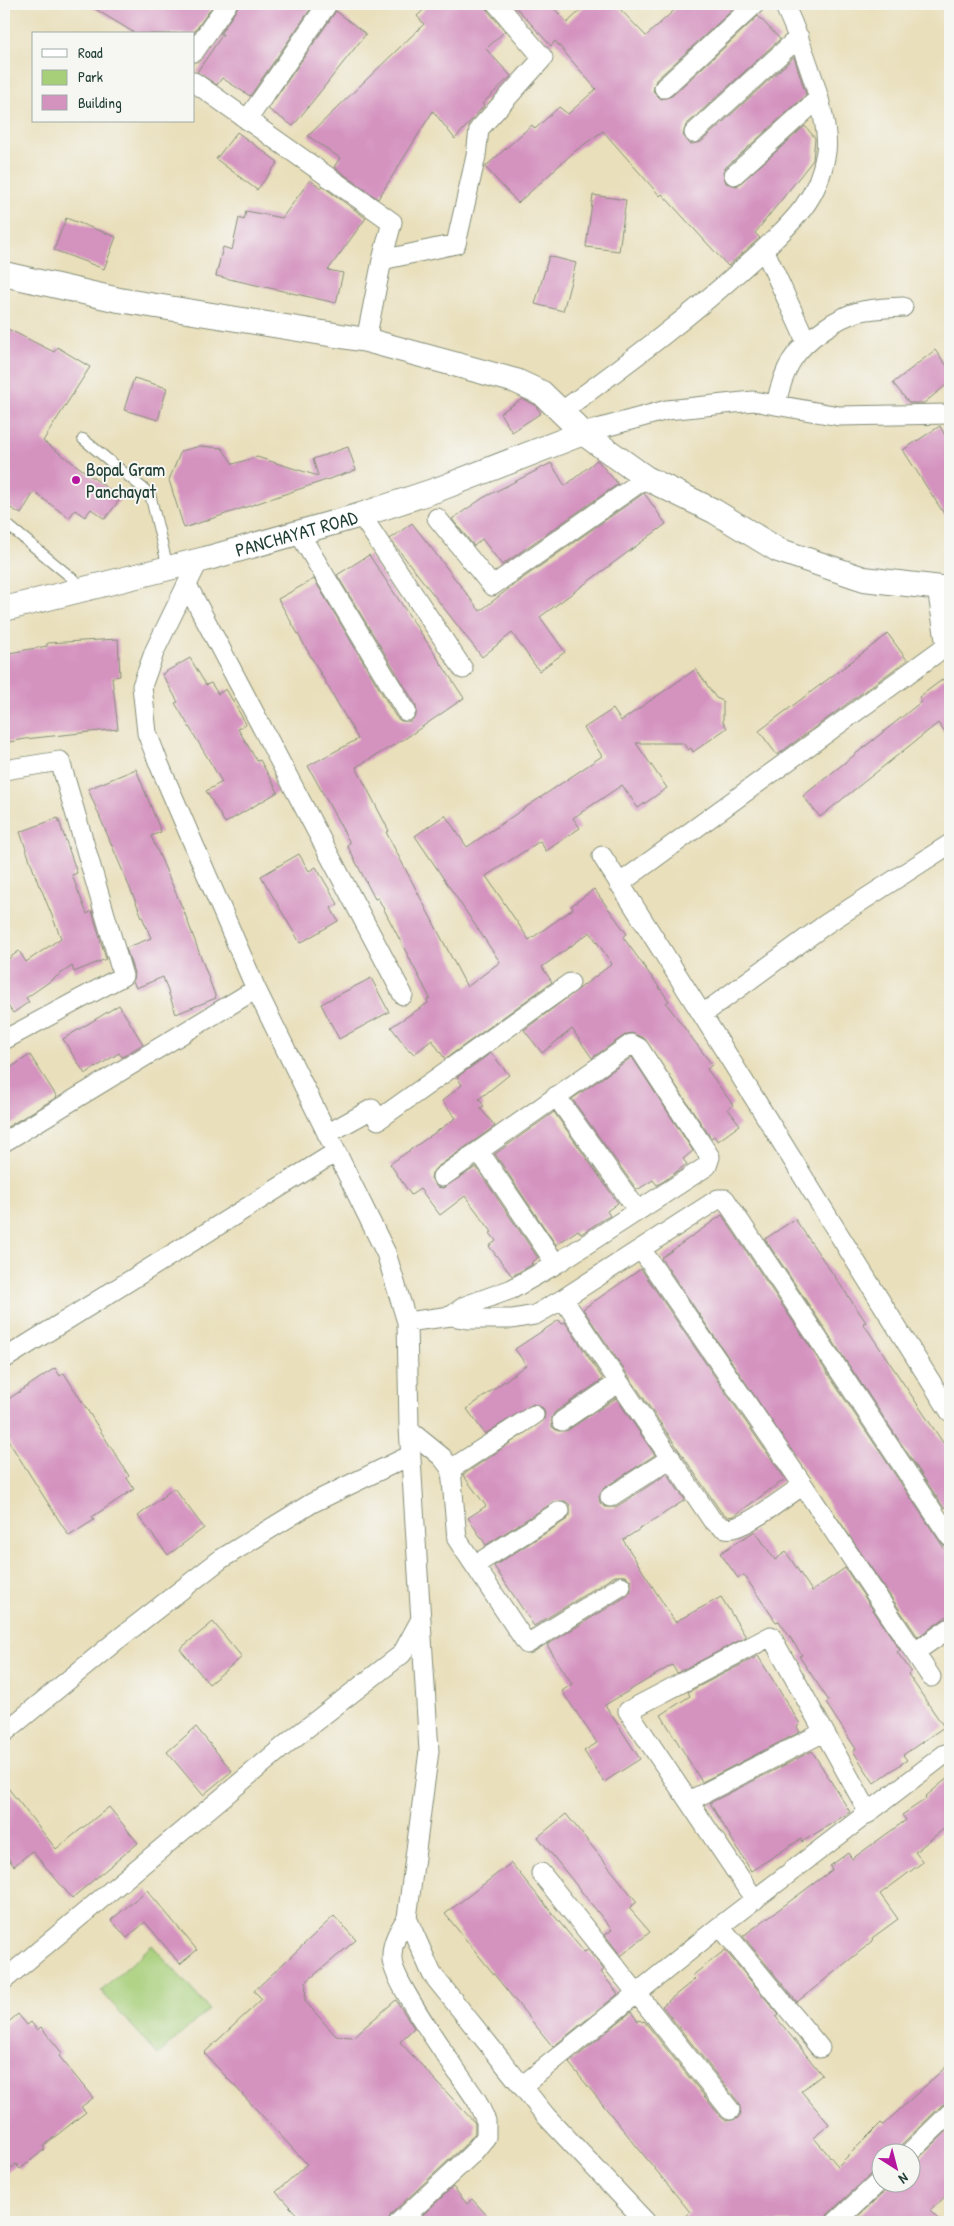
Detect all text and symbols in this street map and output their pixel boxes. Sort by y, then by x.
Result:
legend [32,32,195,122]
text: Road [78,42,103,63]
text: Park [78,66,103,87]
text: Building [78,92,122,113]
place label: Bopal Gram Panchayat [86,456,165,504]
marker: Bopal Gram Panchayat [70,474,82,486]
street label: PANCHAYAT ROAD [232,504,360,563]
north arrow [872,2144,922,2194]
text: N [895,2169,913,2189]

